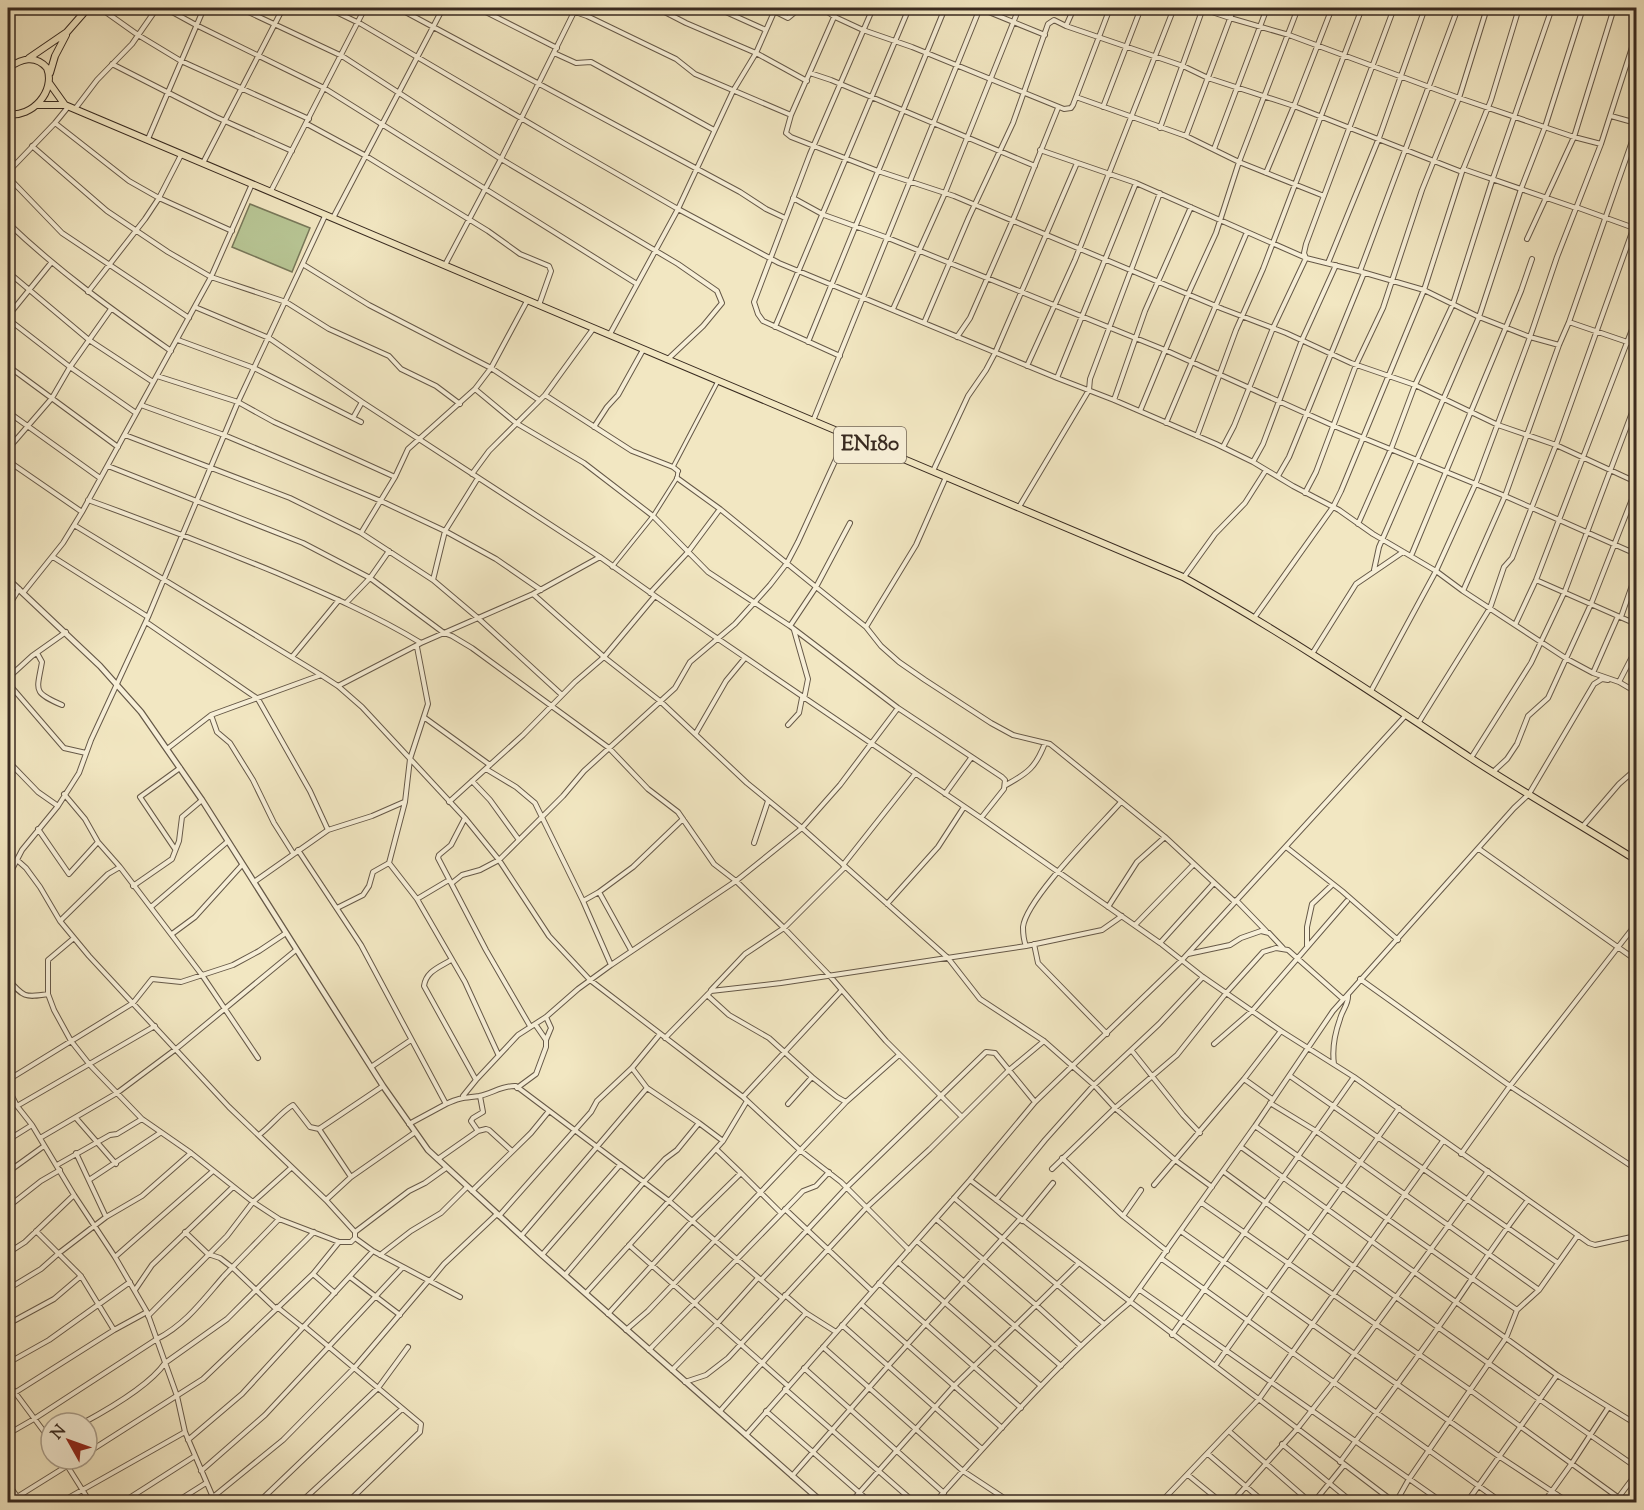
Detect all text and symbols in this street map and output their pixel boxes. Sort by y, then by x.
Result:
road number: EN180 [834,427,906,463]
north arrow [39,1411,99,1471]
text: N [47,1421,72,1445]

